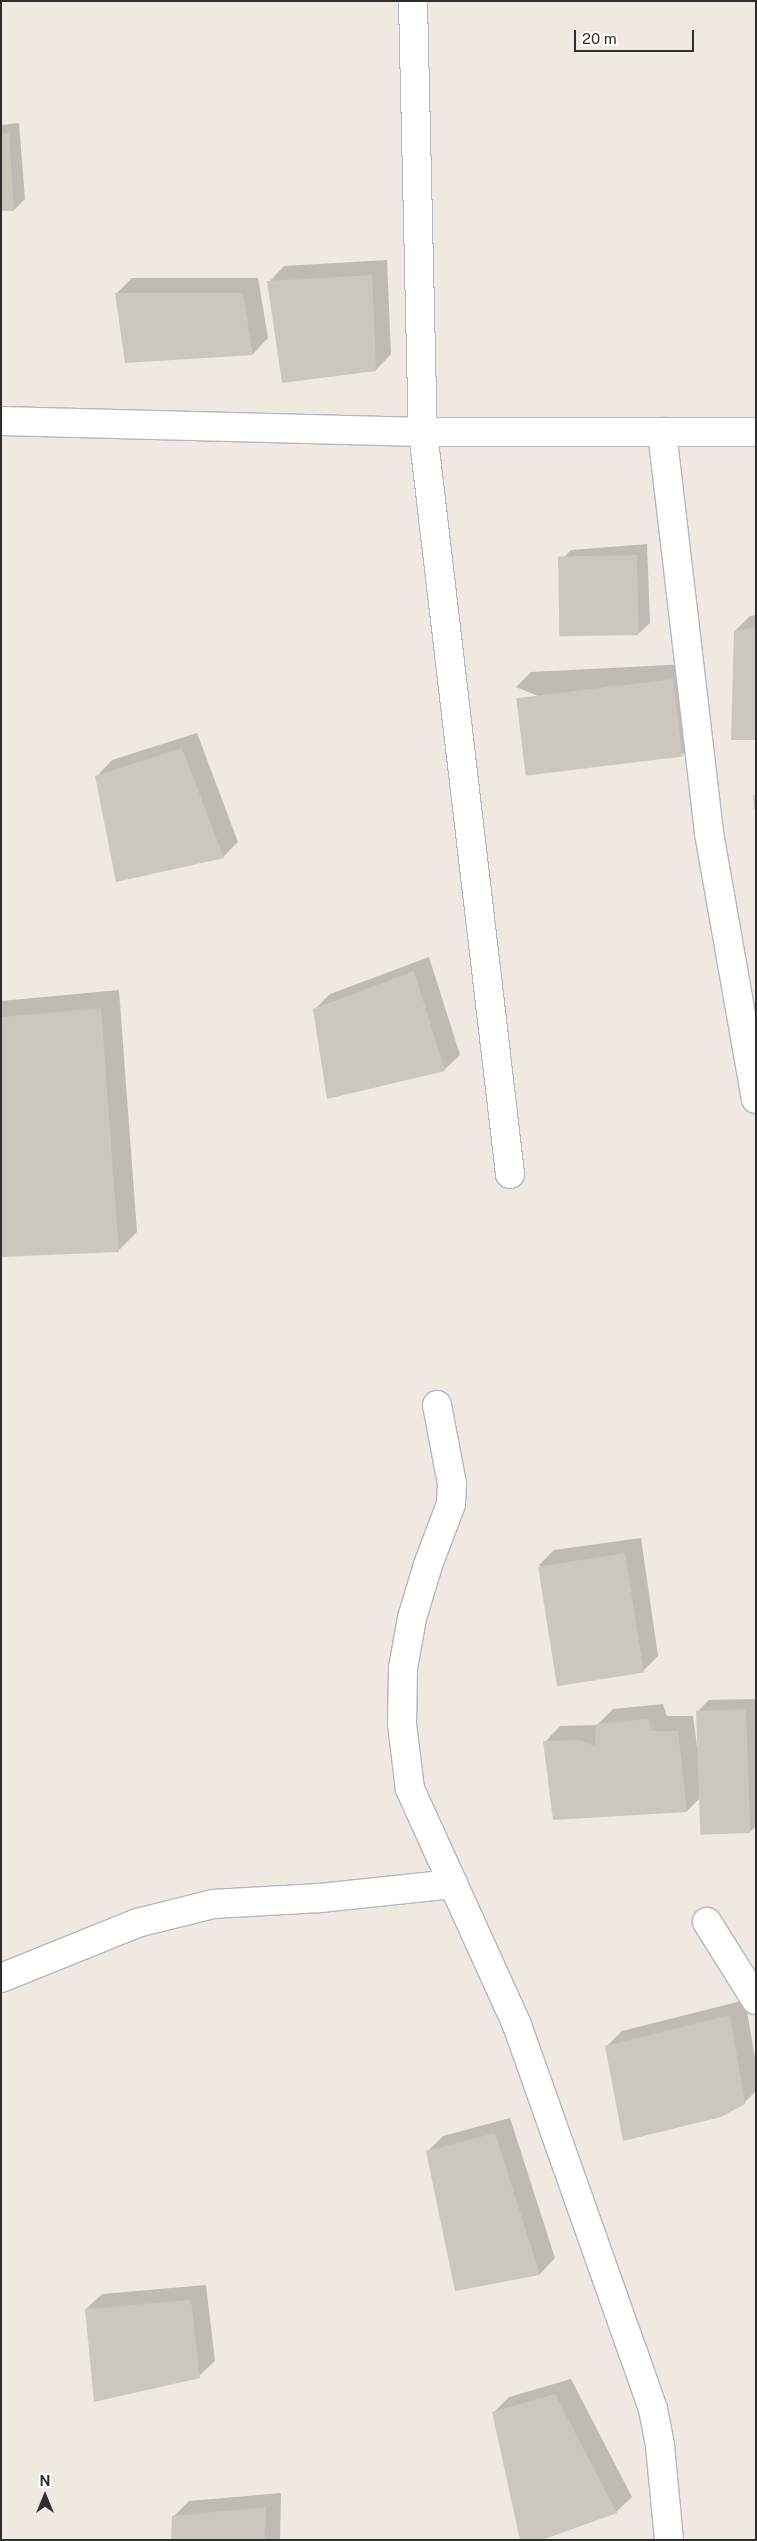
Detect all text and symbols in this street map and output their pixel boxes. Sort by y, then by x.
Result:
scale bar [577,20,697,52]
text: 20 m [582,30,617,47]
north arrow [20,2471,70,2521]
text: N [40,2473,50,2489]

